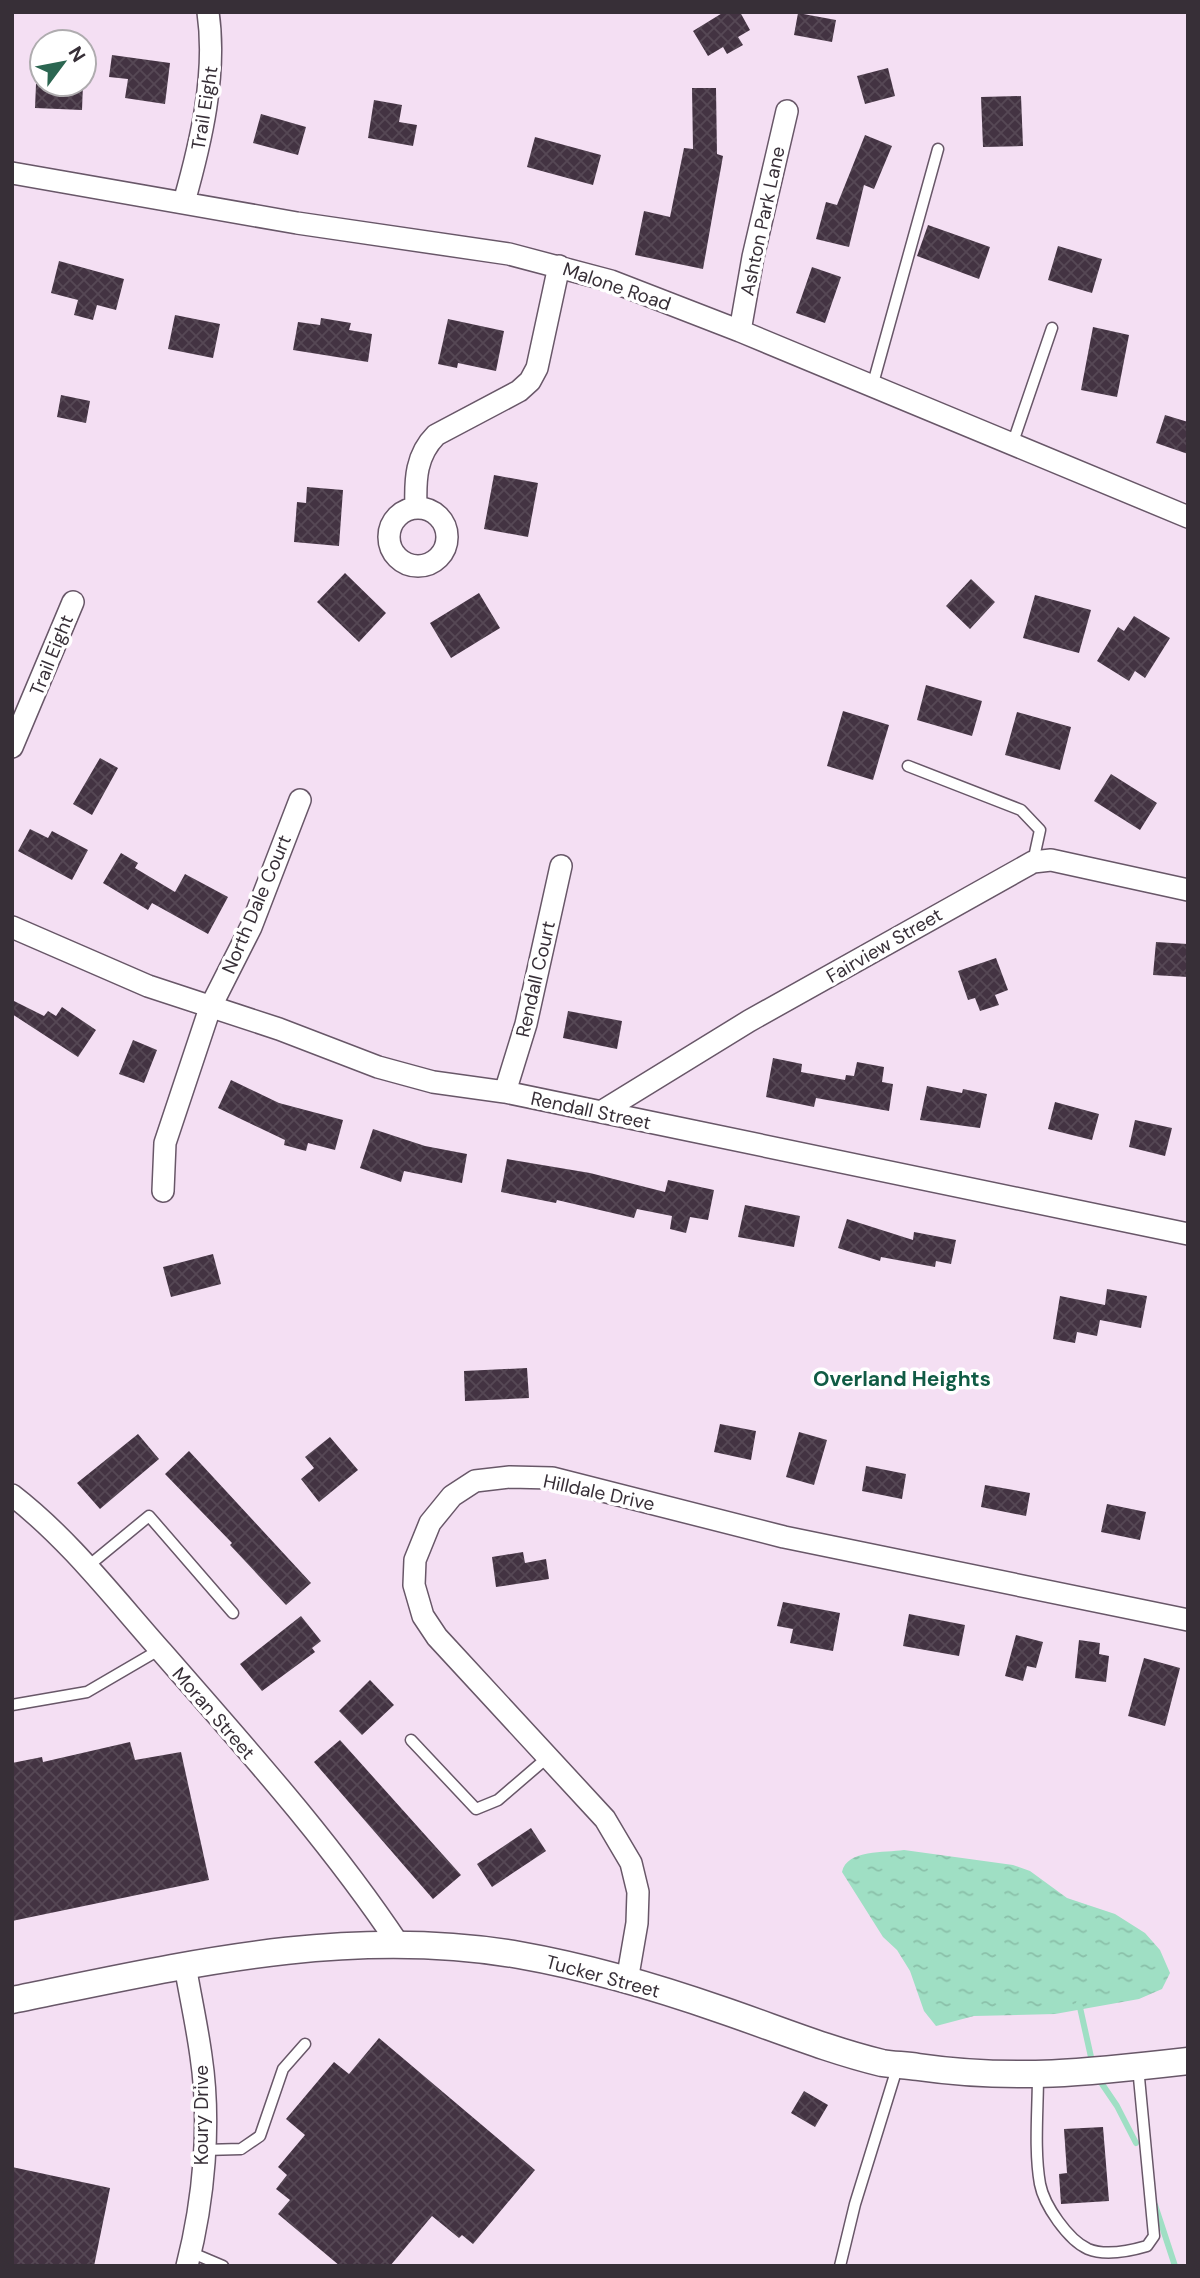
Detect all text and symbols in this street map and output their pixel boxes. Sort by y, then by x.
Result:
north arrow [28,28,98,98]
text: N [63,42,91,67]
street label: Trail Eight [185,64,223,152]
street label: Ashton Park Lane [734,144,791,298]
street label: Malone Road [559,256,674,317]
street label: Trail Eight [24,611,79,699]
street label: North Dale Court [216,831,297,977]
street label: Fairview Street [822,902,947,989]
street label: Rendall Court [510,919,561,1040]
street label: Rendall Street [529,1086,653,1135]
district label: Overland Heights [813,1365,991,1393]
street label: Hilldale Drive [541,1468,657,1516]
street label: Moran Street [167,1662,261,1765]
street label: Tucker Street [543,1949,663,2004]
street label: Koury Drive [189,2065,214,2165]

